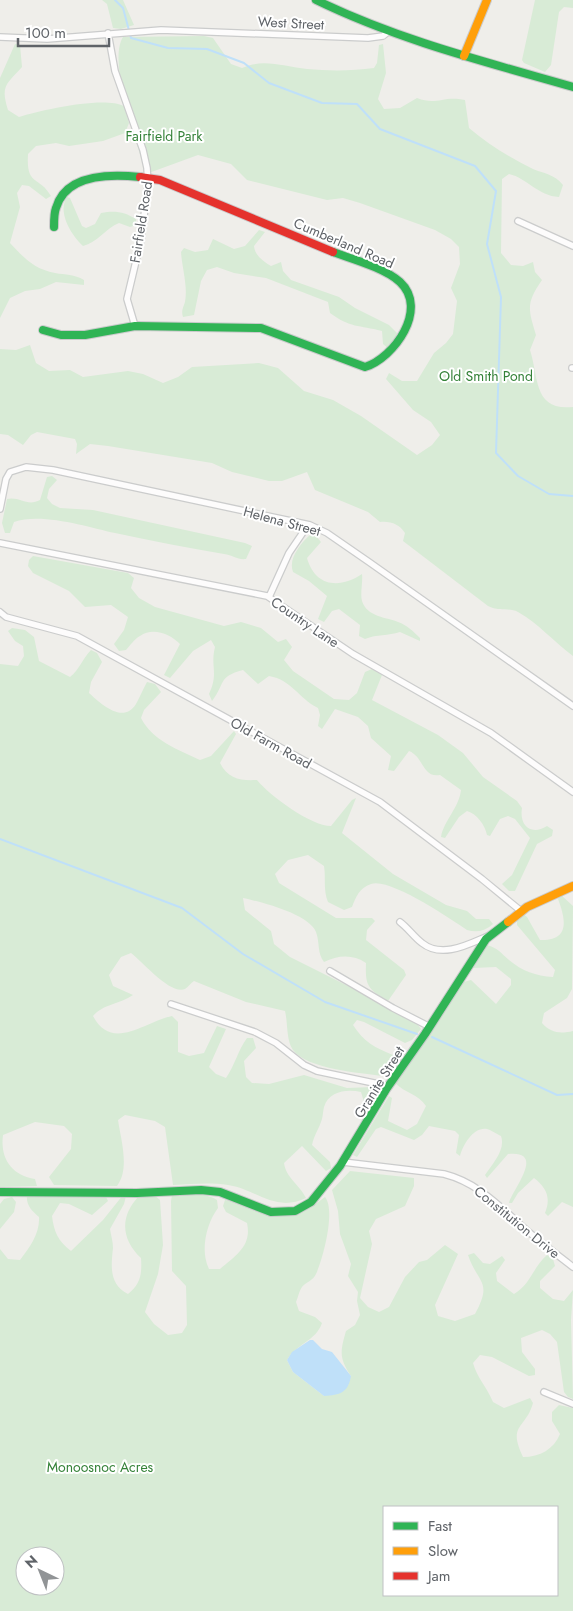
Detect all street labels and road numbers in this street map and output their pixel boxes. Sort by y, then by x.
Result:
street label: West Street [257,11,325,35]
street label: Fairfield Road [125,180,157,264]
street label: Cumberland Road [291,213,397,273]
street label: Helena Street [241,501,324,541]
street label: Country Lane [267,592,343,652]
street label: Old Farm Road [227,712,315,774]
street label: Granite Street [349,1042,409,1122]
street label: Constitution Drive [470,1181,564,1263]

